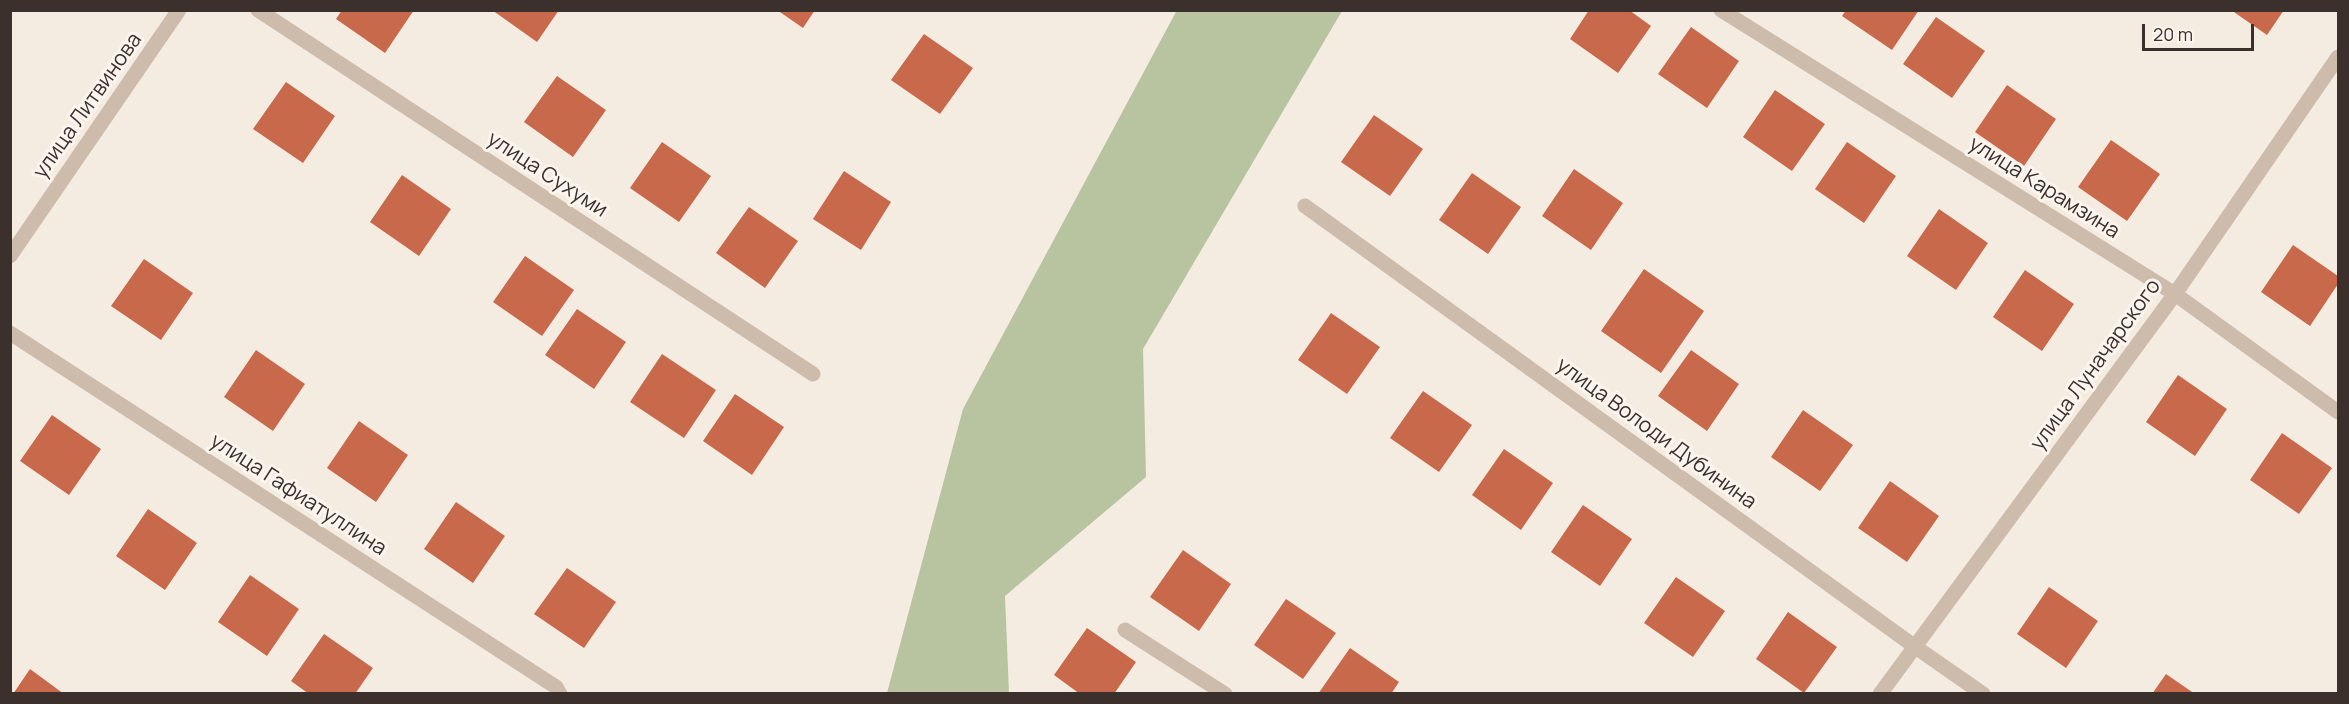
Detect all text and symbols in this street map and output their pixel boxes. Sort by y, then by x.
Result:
scale bar [2145,12,2258,50]
text: 20 m [2153,22,2193,46]
street label: улица Литвинова [28,28,148,184]
street label: улица Сухуми [482,127,612,223]
street label: улица Карамзина [1964,131,2124,245]
street label: улица Луначарского [2026,275,2166,455]
street label: улица Володи Дубинина [1551,353,1761,515]
street label: улица Гафиатуллина [205,429,391,561]

